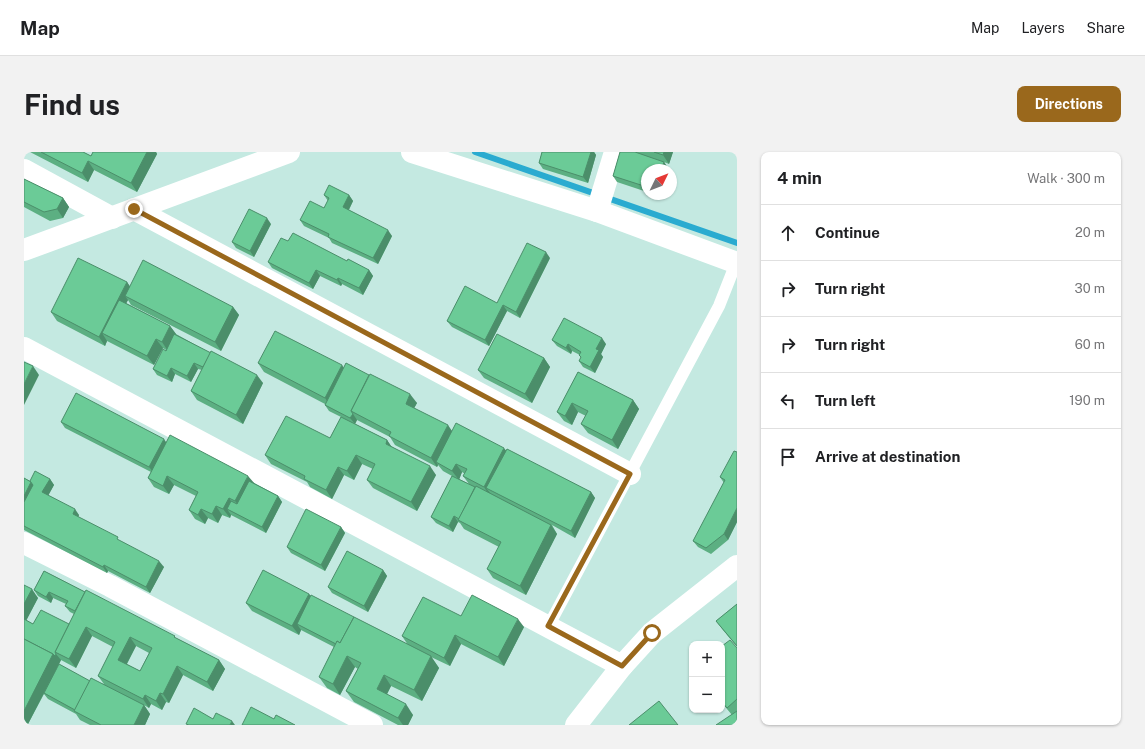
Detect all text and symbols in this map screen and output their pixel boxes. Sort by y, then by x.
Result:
text: Map [20,17,60,39]
text: Map [971,20,999,36]
text: Layers [1021,20,1065,36]
text: Share [1087,20,1125,36]
button: Directions [1017,86,1121,122]
text: Find us [24,88,120,121]
north arrow [641,164,677,200]
text: 4 min [777,168,822,188]
text: Walk · 300 m [1027,171,1105,186]
route end [125,200,143,218]
icon: ahead [777,222,799,244]
text: Continue [815,224,880,241]
text: 20 m [1075,225,1105,240]
icon: right [777,278,799,300]
text: Turn right [815,280,885,297]
text: 30 m [1075,281,1105,296]
icon: right [777,334,799,356]
text: Turn right [815,336,885,353]
text: 60 m [1075,337,1105,352]
icon: left [777,390,799,412]
text: Turn left [815,392,876,409]
text: 190 m [1069,393,1105,408]
icon: arrive [777,446,799,468]
text: Arrive at destination [815,448,960,465]
route start [643,624,661,642]
map controls [689,641,725,713]
button: + [689,641,725,677]
button: − [689,677,725,713]

